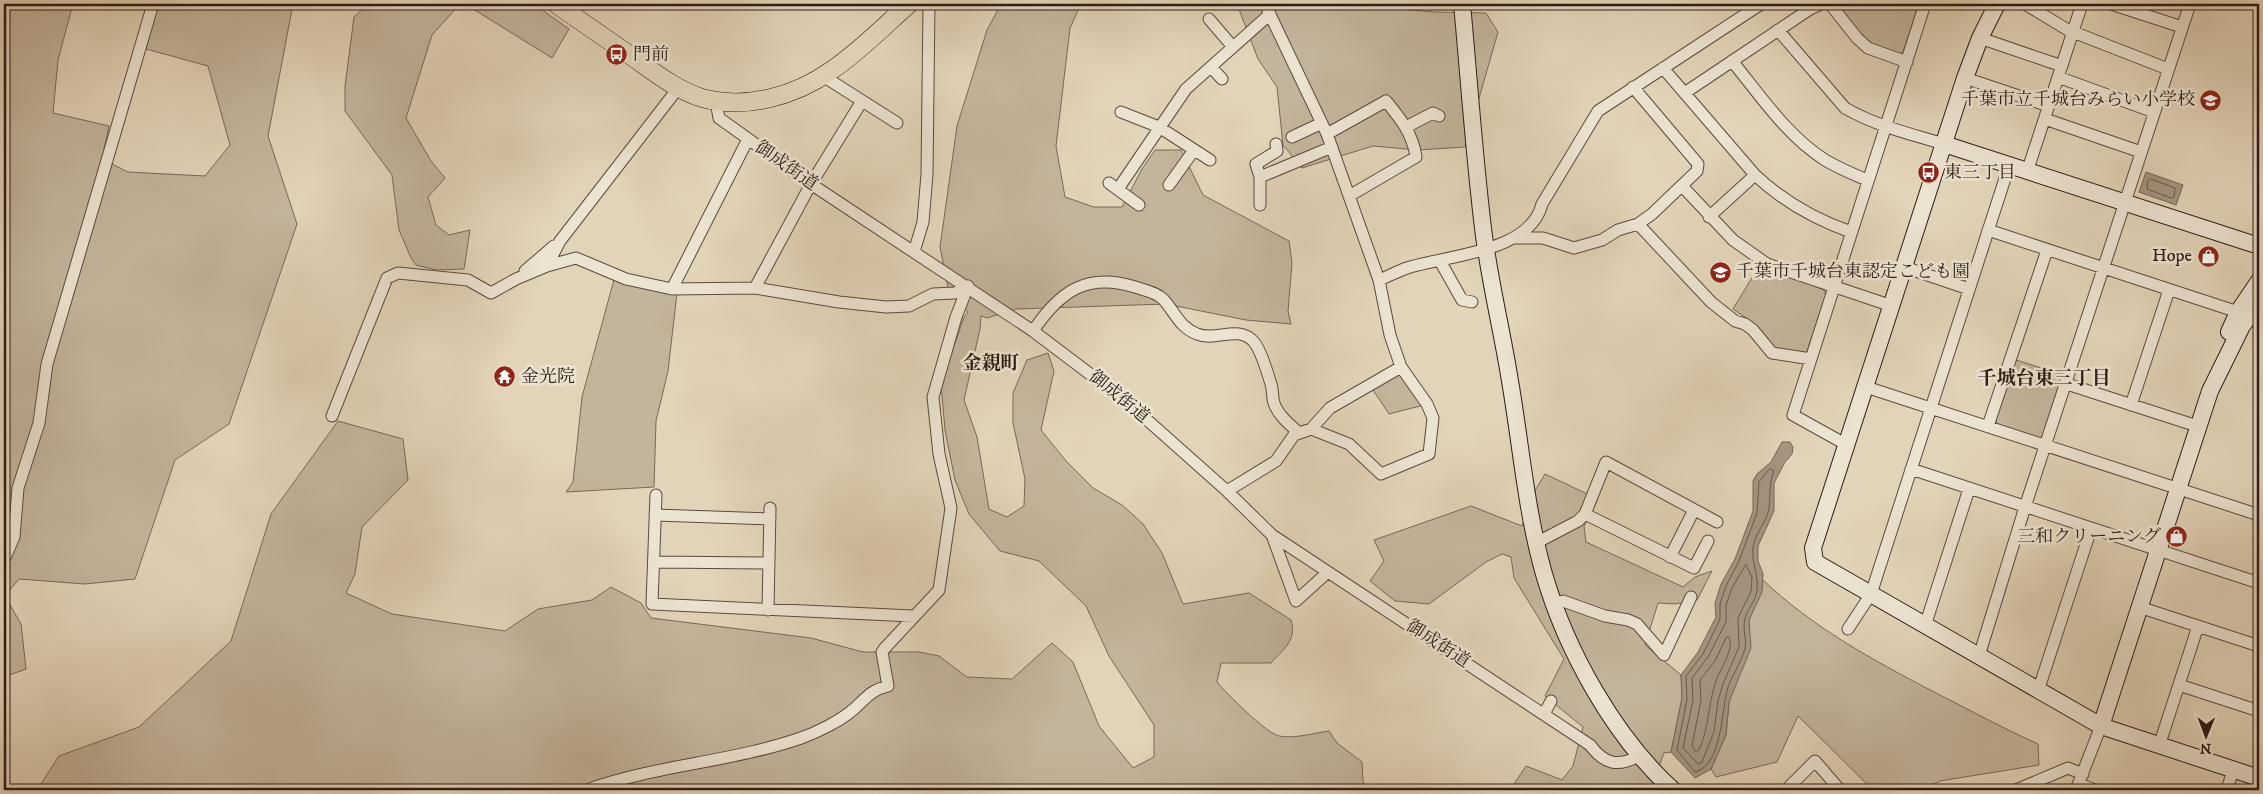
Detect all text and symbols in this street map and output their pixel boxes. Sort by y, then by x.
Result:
bus stop icon: 門前 [605,43,629,67]
place label: 門前 [633,44,669,66]
school or university icon: 千葉市立千城台みらい小学校 [2199,88,2223,112]
place label: 千葉市立千城台みらい小学校 [1961,89,2195,111]
street label: 御成街道 [750,136,822,196]
bus stop icon: 東三丁目 [1916,161,1940,185]
place label: 東三丁目 [1944,162,2016,184]
shop icon: Hope [2196,244,2220,268]
place label: Hope [2152,245,2192,267]
school or university icon: 千葉市千城台東認定こども園 [1708,260,1732,284]
place label: 千葉市千城台東認定こども園 [1736,261,1970,283]
district label: 金親町 [962,352,1020,375]
temple icon: 金光院 [493,365,517,389]
place label: 金光院 [521,366,575,388]
street label: 御成街道 [1084,366,1154,428]
district label: 千城台東三丁目 [1977,367,2111,390]
shop icon: 三和クリーニング [2165,525,2189,549]
place label: 三和クリーニング [2017,526,2161,548]
street label: 御成街道 [1402,615,1474,673]
north arrow [2180,712,2230,762]
text: N [2199,739,2212,757]

